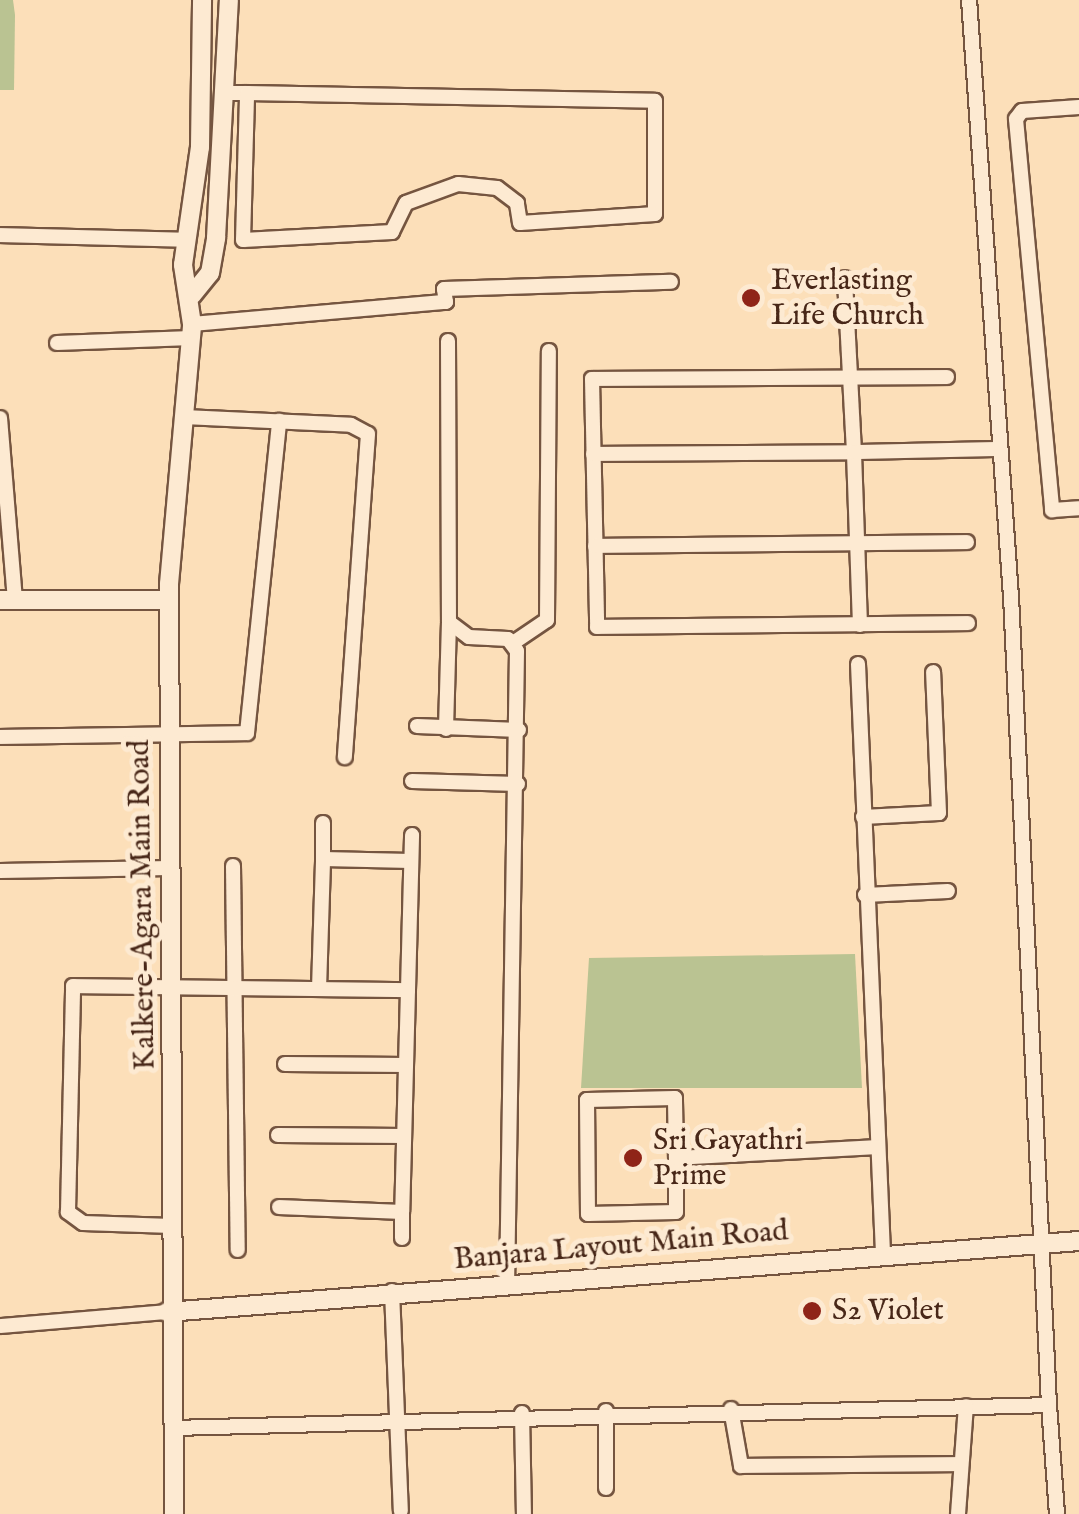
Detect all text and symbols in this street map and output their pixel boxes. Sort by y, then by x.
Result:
place label: Everlasting Life Church [771,263,924,334]
marker: Everlasting Life Church [740,287,762,309]
street label: Kalkere-Agara Main Road [122,739,164,1071]
place label: Sri Gayathri Prime [653,1123,803,1194]
marker: Sri Gayathri Prime [622,1147,644,1169]
street label: Banjara Layout Main Road [452,1213,790,1279]
place label: S2 Violet [832,1293,944,1329]
marker: S2 Violet [801,1300,823,1322]

